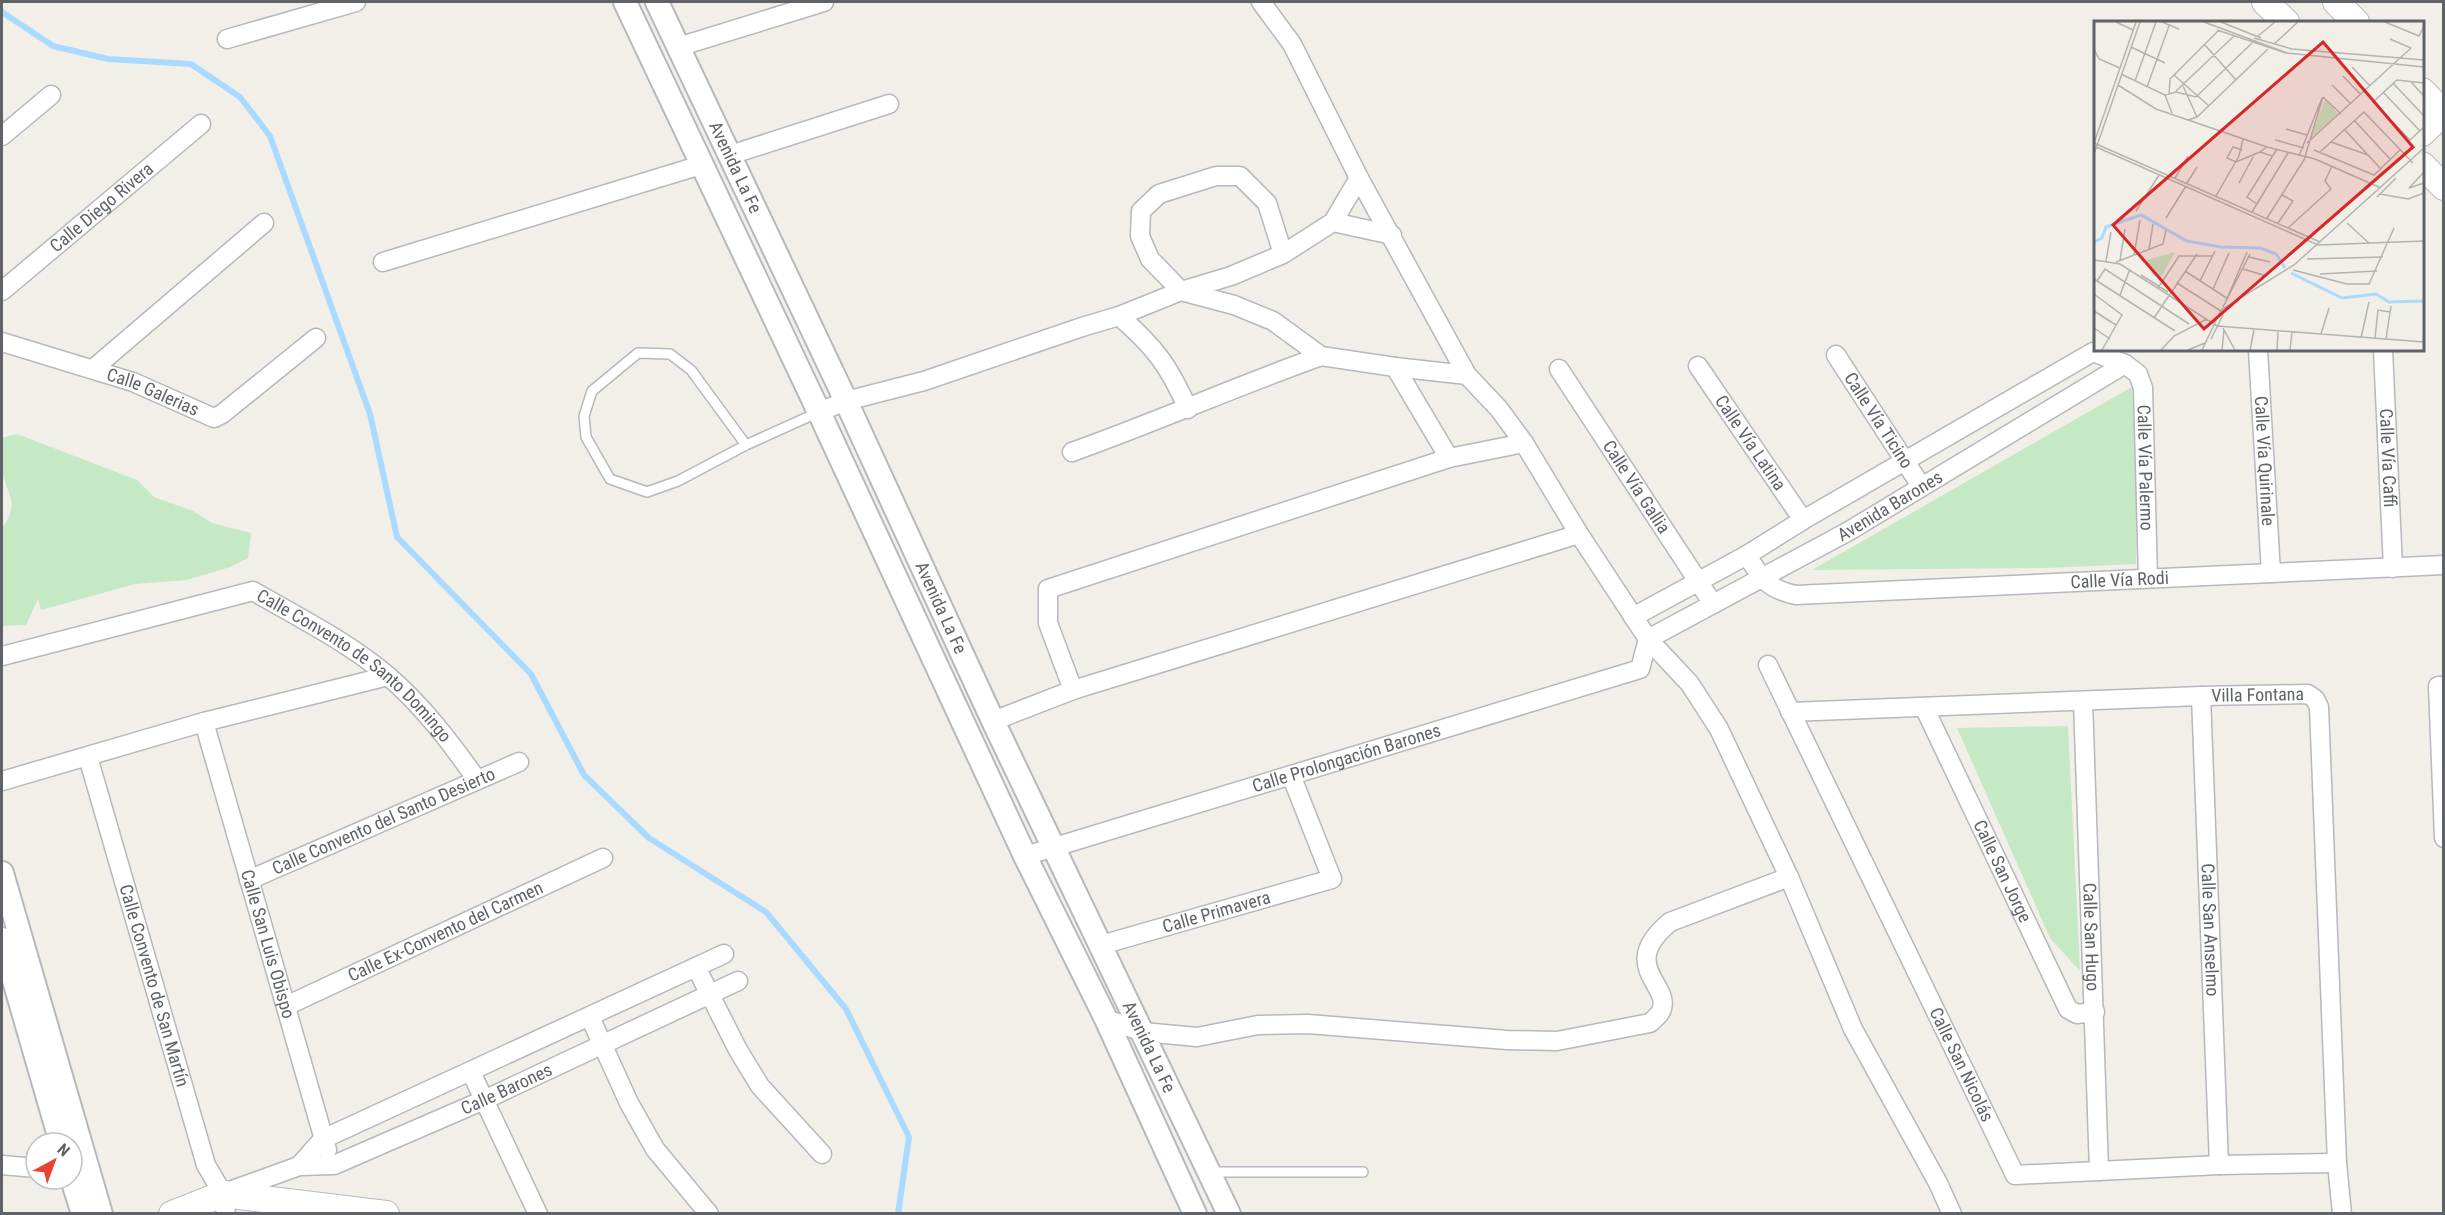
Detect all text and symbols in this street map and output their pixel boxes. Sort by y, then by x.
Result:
inset map [2094,21,2424,351]
street label: Avenida La Fe [705,118,766,216]
street label: Calle Diego Rivera [45,158,157,256]
street label: Calle Galerias [104,364,202,420]
street label: Calle Vía Ticino [1840,368,1918,472]
street label: Calle Vía Latina [1711,391,1791,494]
street label: Calle Vía Quirinale [2251,395,2279,526]
street label: Calle Vía Palermo [2133,404,2158,531]
street label: Calle Vía Caffi [2376,408,2401,508]
street label: Calle Vía Gallia [1599,436,1675,537]
street label: Avenida Barones [1834,466,1946,545]
street label: Avenida La Fe [911,558,972,657]
street label: Calle Vía Rodi [2070,567,2169,592]
street label: Calle Convento de Santo Domingo [253,584,456,746]
street label: Villa Fontana [2211,683,2304,706]
street label: Calle Prolongación Barones [1249,719,1443,796]
street label: Calle Convento del Santo Desierto [269,763,498,879]
street label: Calle San Jorge [1969,816,2036,926]
street label: Calle San Anselmo [2197,863,2224,997]
street label: Calle San Luis Obispo [237,867,300,1021]
street label: Calle Ex-Convento del Carmen [344,877,546,986]
street label: Calle Convento de San Martín [115,882,194,1089]
street label: Calle San Hugo [2079,882,2104,991]
street label: Calle Primavera [1160,886,1273,937]
street label: Avenida La Fe [1119,998,1180,1096]
street label: Calle San Nicolás [1925,1004,1998,1125]
street label: Calle Barones [458,1059,555,1119]
north arrow [24,1131,84,1191]
text: N [54,1140,73,1160]

